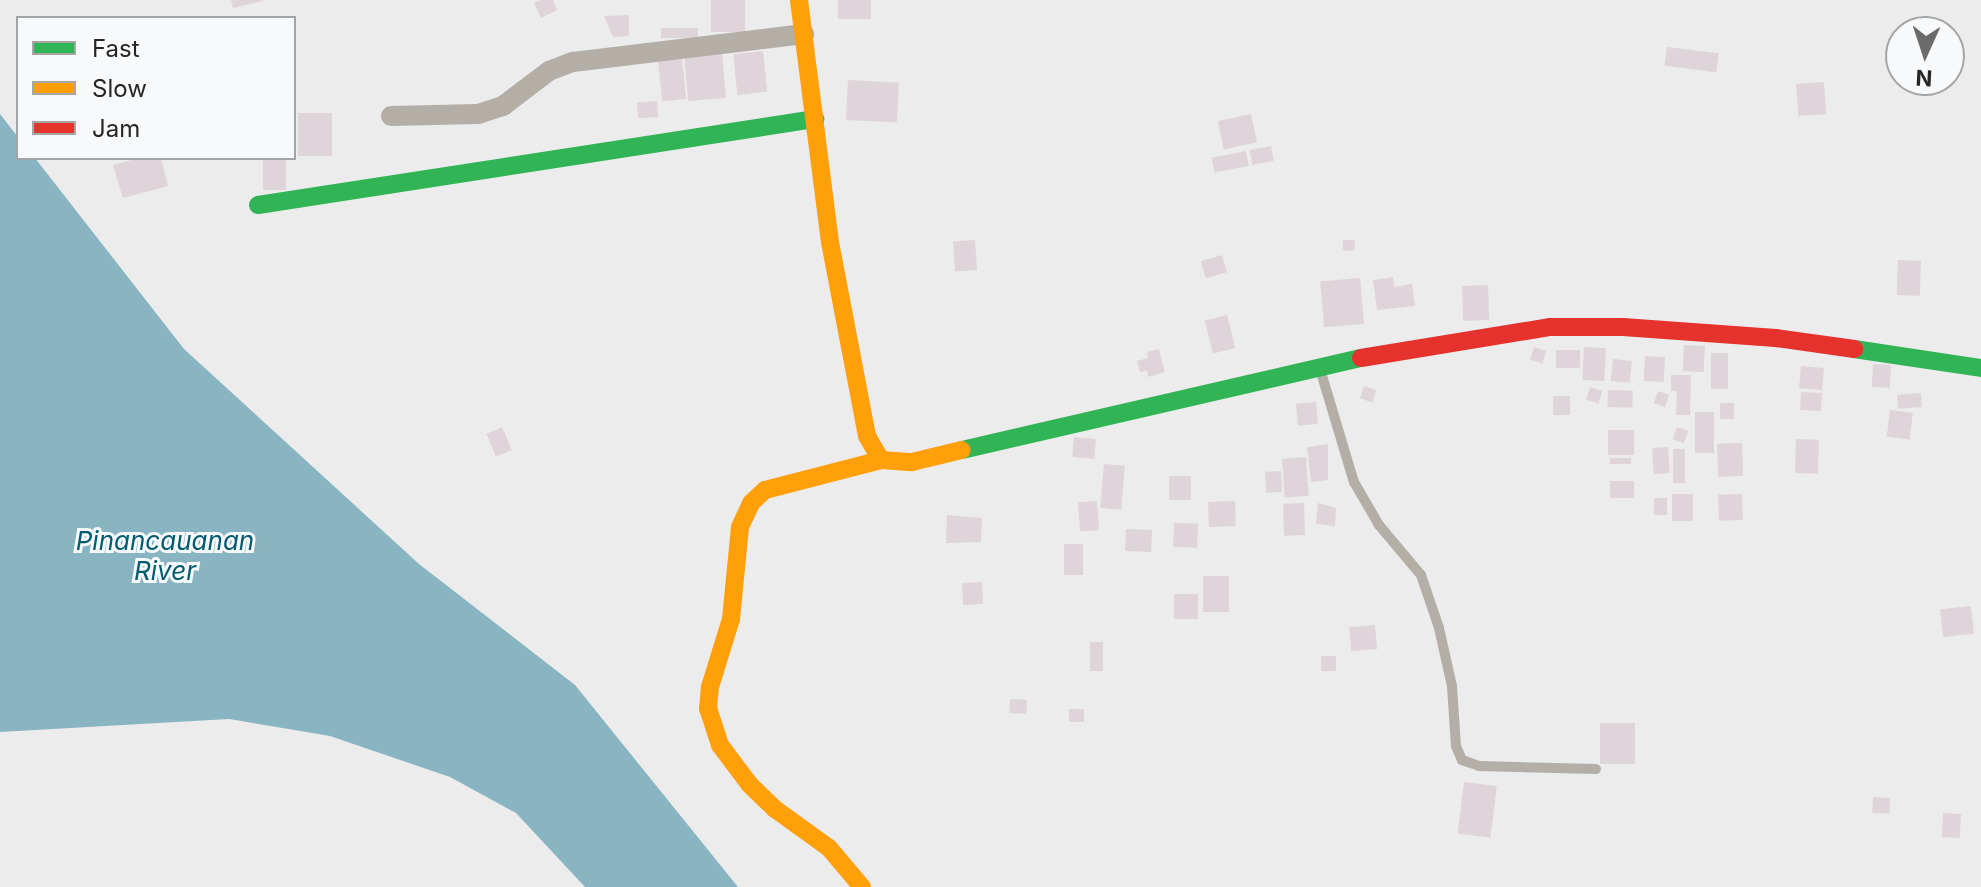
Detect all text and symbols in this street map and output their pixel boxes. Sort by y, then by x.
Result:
legend [16,16,296,160]
north arrow [1885,16,1965,96]
text: Fast [92,34,140,63]
text: N [1915,65,1933,91]
text: Slow [92,74,147,103]
text: Jam [92,114,140,143]
water label: Pinancauanan River [76,525,254,586]

